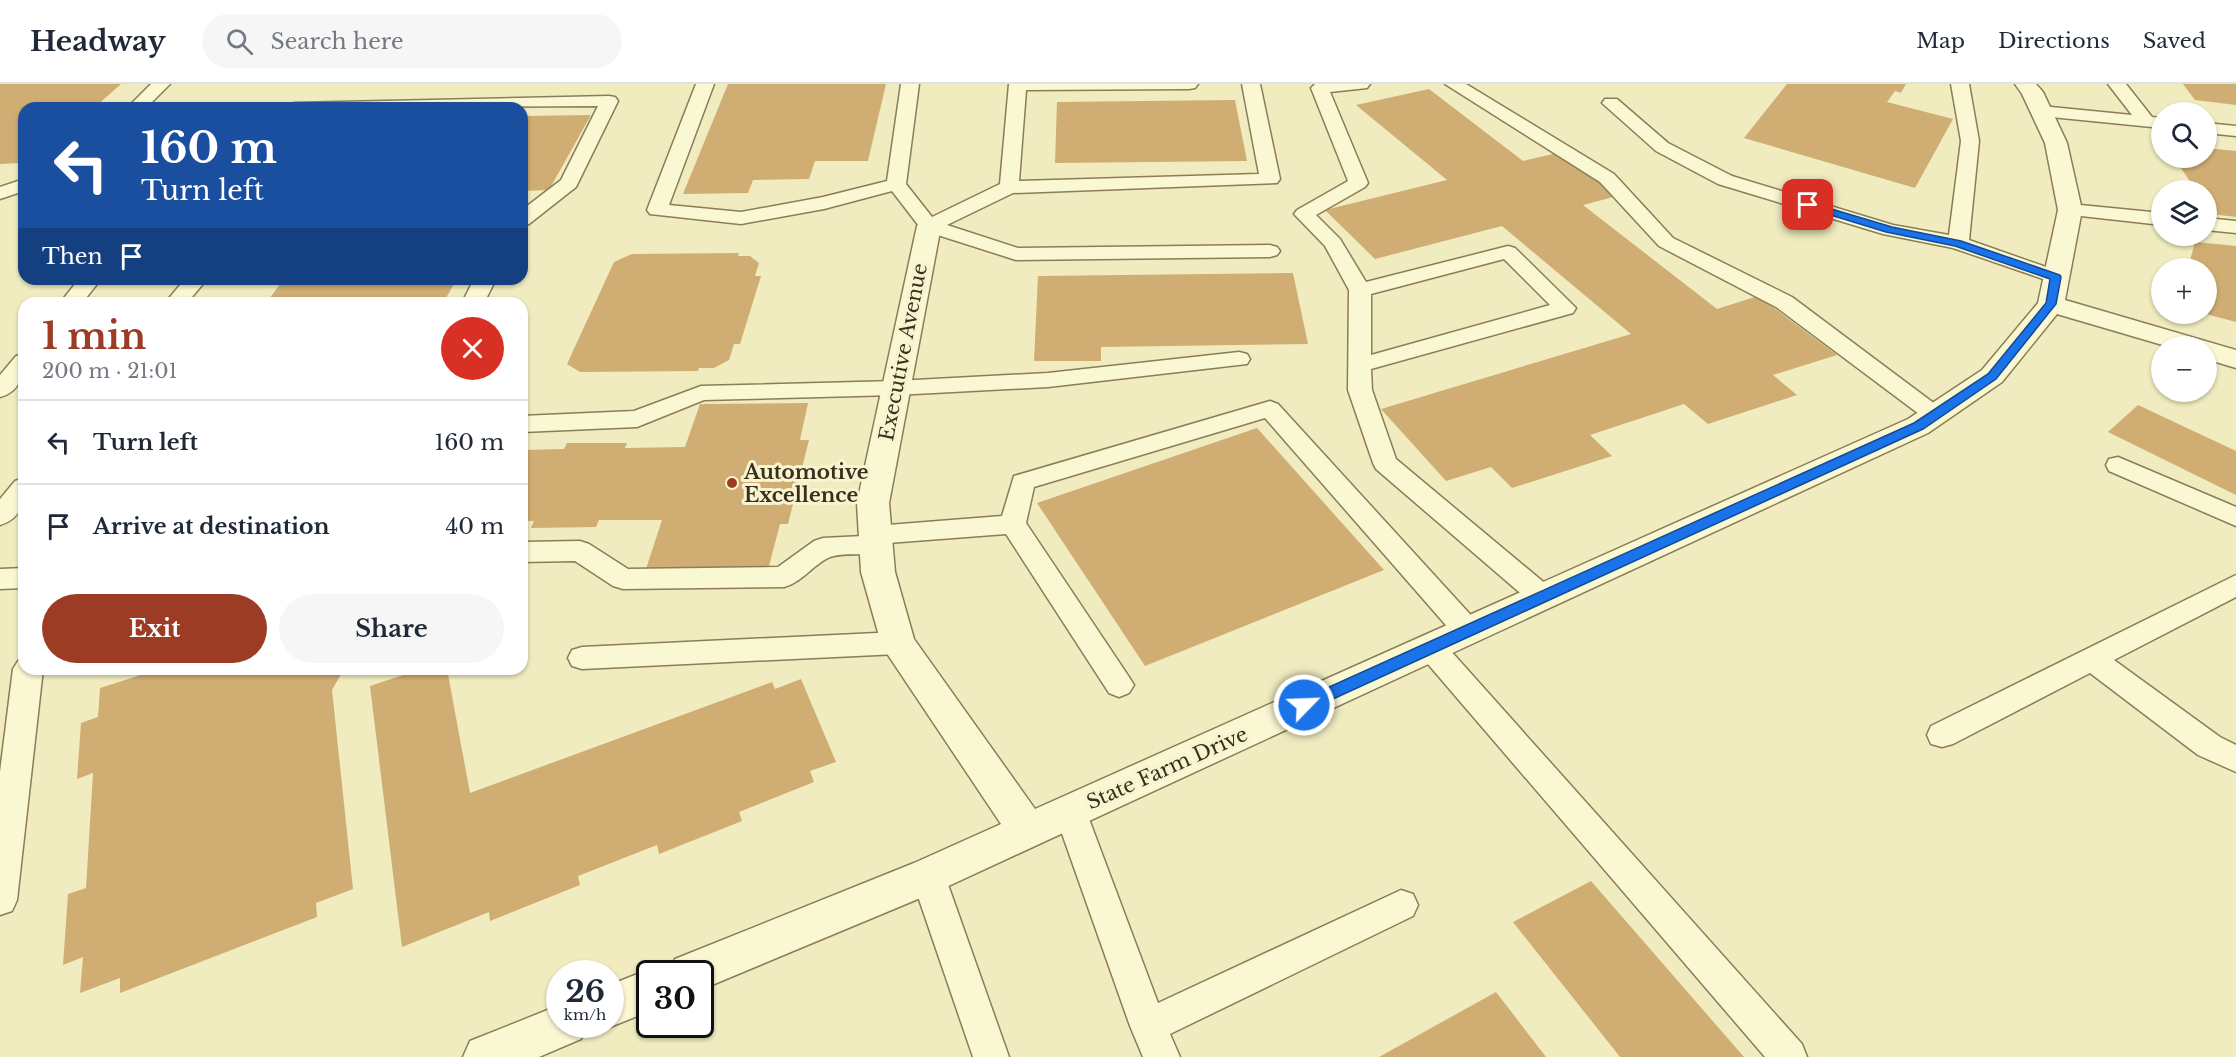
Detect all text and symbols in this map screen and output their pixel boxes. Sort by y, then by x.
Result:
search box [202,14,622,68]
text: Headway [30,24,166,59]
icon: search [223,25,256,58]
text: Search here [271,28,404,55]
text: Map [1916,28,1965,54]
text: Directions [1998,28,2110,54]
text: Saved [2143,28,2206,54]
map controls [2151,102,2217,402]
button: search [2151,102,2217,168]
text: 160 m [141,122,277,174]
icon: left [42,126,120,204]
text: Turn left [141,174,264,207]
pin [1782,179,1833,230]
button: layers [2151,180,2217,246]
icon: arrive [1791,188,1824,221]
icon: arrive [115,240,148,273]
text: Then [42,243,103,270]
button: + [2151,258,2217,324]
street label: Executive Avenue [874,261,932,443]
text: 1 min [42,314,146,359]
button: close [441,317,504,380]
button: − [2151,336,2217,402]
text: 200 m · 21:01 [42,359,177,383]
icon: left [42,426,75,459]
text: Turn left [93,429,198,456]
text: 160 m [434,429,504,456]
place label: Automotive Excellence [743,460,868,507]
marker: Automotive Excellence [725,476,739,490]
icon: arrive [42,510,75,543]
text: Arrive at destination [93,513,330,540]
text: 40 m [446,513,504,540]
button: Exit [42,594,267,663]
button: Share [279,594,504,663]
position arrow [1272,673,1336,737]
street label: State Farm Drive [1083,722,1251,814]
speed limit sign: 30 [636,960,714,1038]
text: 26 [565,973,605,1010]
text: km/h [564,1005,606,1024]

